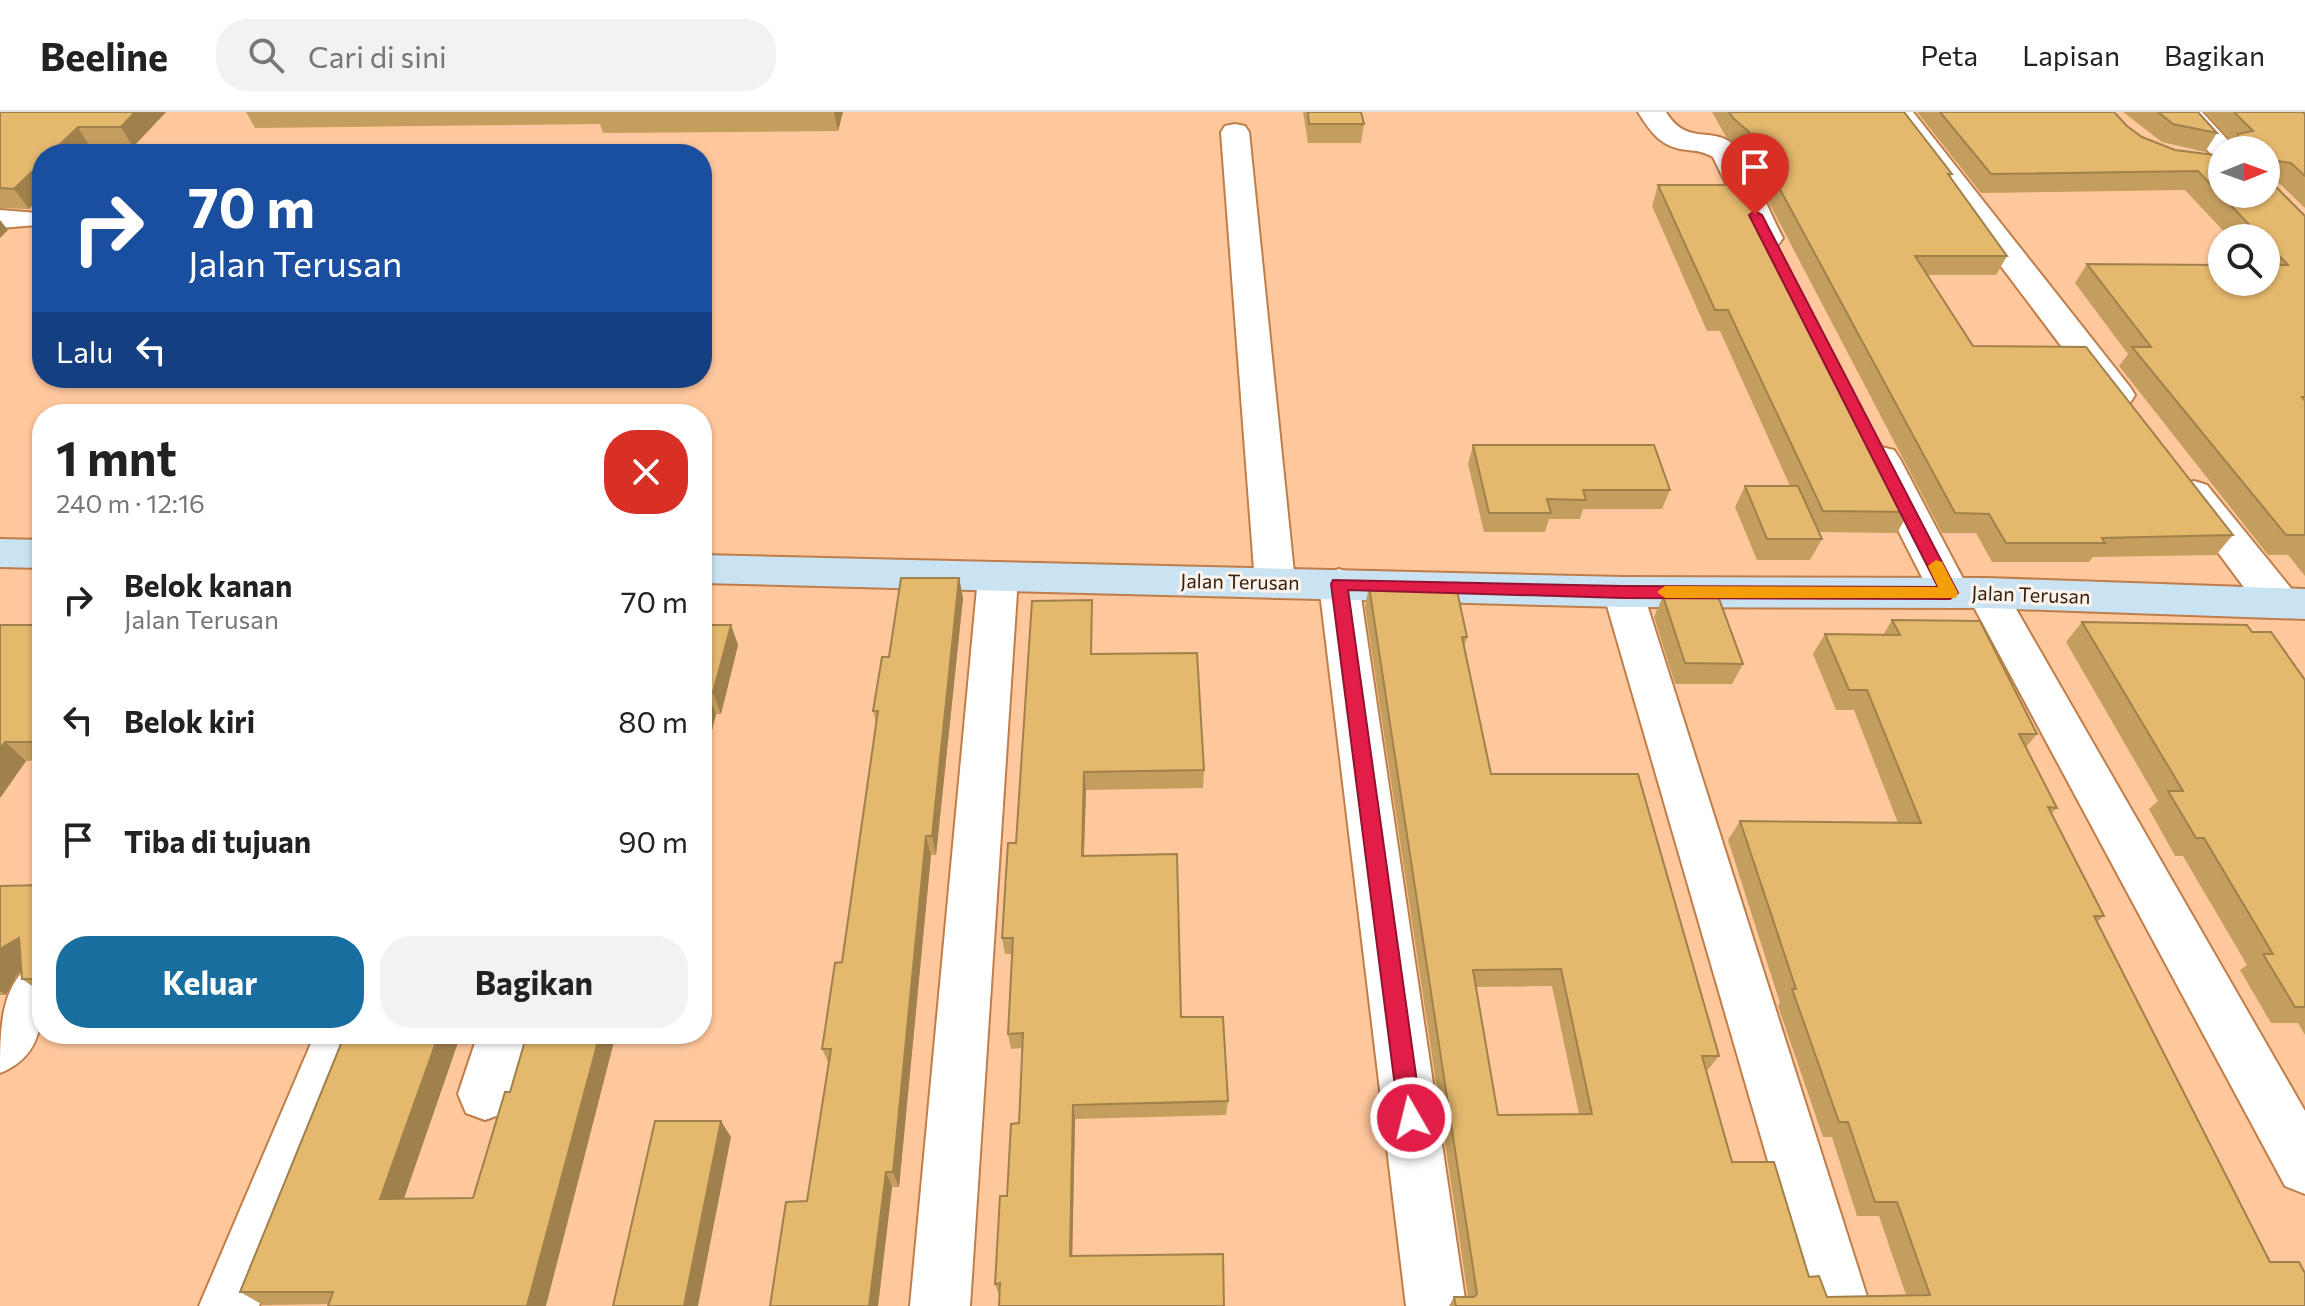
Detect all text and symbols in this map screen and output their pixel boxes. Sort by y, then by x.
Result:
search box [216,19,776,91]
text: Beeline [40,32,168,79]
icon: search [244,33,288,77]
text: Cari di sini [308,37,447,74]
text: Peta [1920,38,1978,72]
text: Lapisan [2022,38,2120,72]
text: Bagikan [2164,38,2265,72]
pin [1721,133,1789,215]
north arrow [2208,136,2280,208]
map controls [2208,136,2280,296]
icon: arrive [1733,145,1777,189]
text: 70 m [188,171,315,240]
icon: right [56,176,160,280]
button: search [2208,224,2280,296]
text: Jalan Terusan [188,240,402,284]
icon: left [129,328,173,372]
text: Lalu [56,332,113,369]
text: 1 mnt [56,427,177,486]
button: close [604,430,688,514]
text: 240 m · 12:16 [56,487,205,518]
text: Belok kanan [124,566,292,603]
street label: Jalan Terusan [1180,568,1300,594]
icon: right [56,578,100,622]
street label: Jalan Terusan [1971,580,2091,608]
text: 70 m [621,582,688,619]
text: Jalan Terusan [124,603,279,634]
icon: left [56,698,100,742]
text: Belok kiri [124,702,255,739]
text: 80 m [618,702,688,739]
icon: arrive [56,818,100,862]
text: Tiba di tujuan [124,822,311,859]
text: 90 m [618,822,688,859]
button: Keluar [56,936,364,1028]
button: Bagikan [380,936,688,1028]
position arrow [1369,1076,1453,1160]

